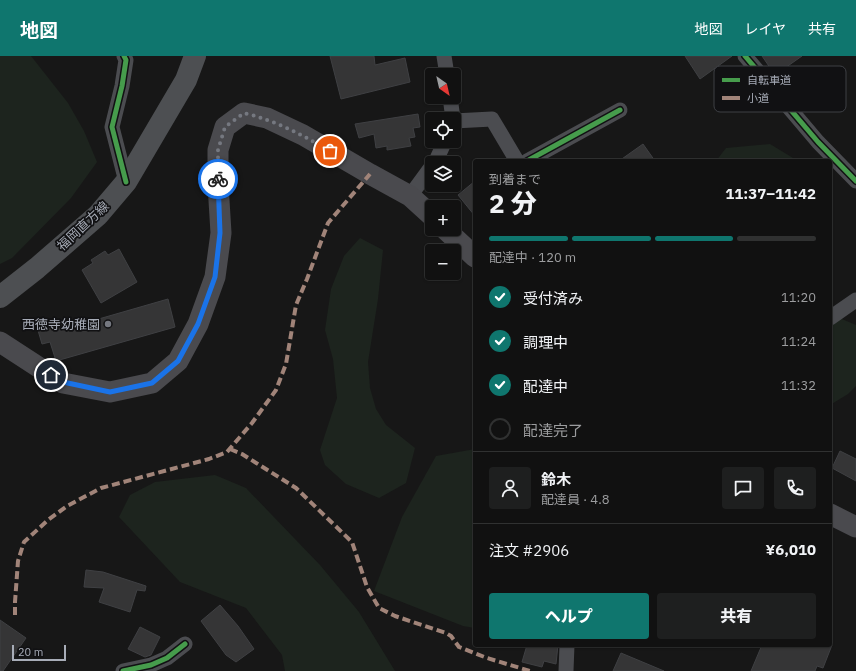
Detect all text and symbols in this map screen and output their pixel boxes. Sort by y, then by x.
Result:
text: 地図 [20,18,58,42]
text: 地図 [694,20,722,38]
text: レイヤ [744,20,786,38]
text: 共有 [808,20,836,38]
legend [714,66,846,112]
north arrow [425,68,461,104]
map controls [425,68,461,280]
text: 自転車道 [747,73,791,87]
text: 小道 [747,91,769,105]
button: locate [425,112,461,148]
pin [313,134,347,168]
icon: bag [319,140,341,162]
button: layers [425,156,461,192]
courier [198,159,238,199]
icon: bike [207,168,229,190]
text: 到着まで [489,171,541,188]
text: 11:37–11:42 [725,184,816,203]
text: 2 分 [489,186,537,220]
street label: 福岡直方線 [53,198,113,254]
button: + [425,200,461,236]
button: − [425,244,461,280]
text: 配達中 · 120 m [489,249,576,266]
icon: check [489,286,511,308]
text: 受付済み [523,289,583,308]
text: 11:20 [781,289,816,306]
place label: 西徳寺幼稚園 [22,316,100,333]
marker: 西徳寺幼稚園 [103,319,113,329]
icon: check [489,330,511,352]
text: 調理中 [523,333,568,352]
text: 11:24 [781,333,816,350]
pin [34,358,68,392]
icon: home [40,364,62,386]
icon: check [489,374,511,396]
text: 配達中 [523,377,568,396]
text: 11:32 [781,377,816,394]
text: 配達完了 [523,421,583,440]
button: person [489,467,531,509]
button: chat [722,467,764,509]
button: phone [774,467,816,509]
text: 鈴木 [541,470,571,489]
text: 配達員 · 4.8 [541,491,610,508]
text: ¥6,010 [766,540,816,559]
text: 注文 #2906 [489,541,569,560]
button: ヘルプ [489,593,649,639]
button: 共有 [657,593,816,639]
scale bar [12,643,66,662]
text: 20 m [18,645,43,659]

